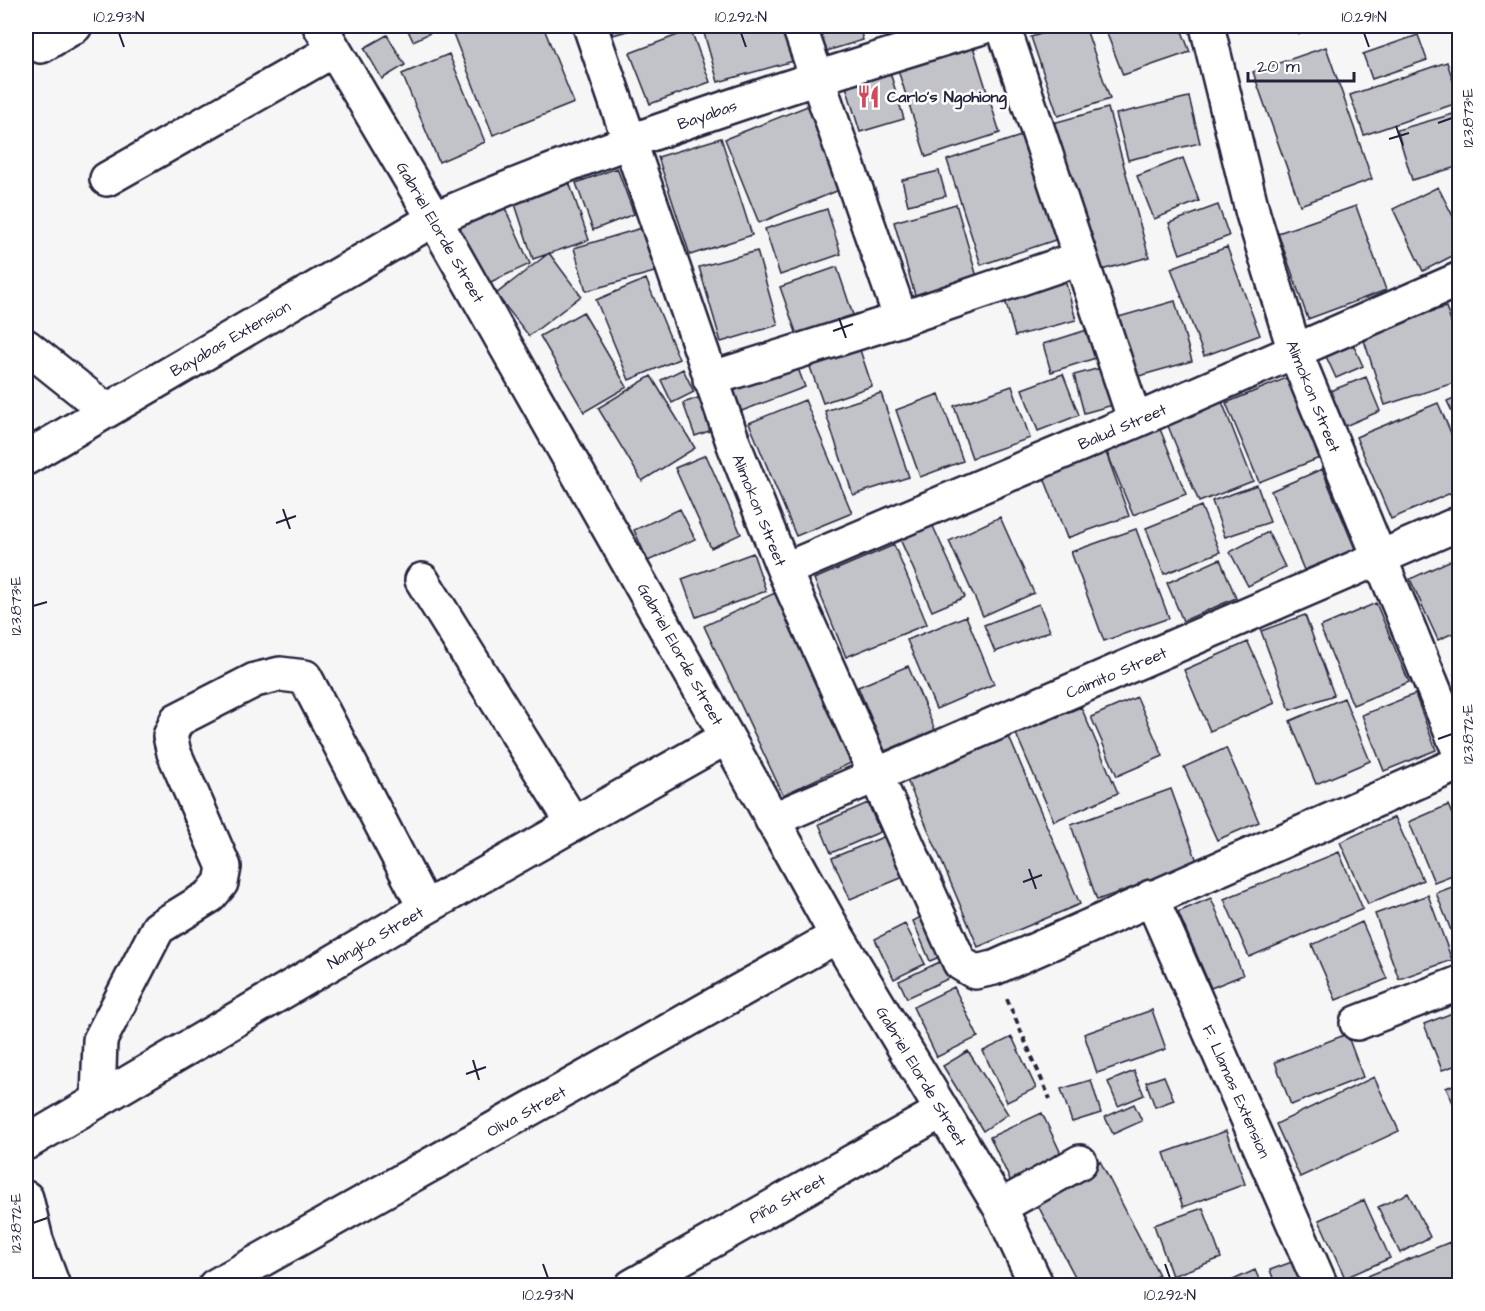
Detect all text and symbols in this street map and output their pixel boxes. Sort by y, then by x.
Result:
text: 10.293°N [94,7,144,28]
text: 10.292°N [715,7,767,28]
text: 10.291°N [1341,7,1387,28]
scale bar [1248,45,1354,83]
text: 20 m [1257,54,1300,79]
restaurant icon: Carlo’s Ngohiong [856,83,882,109]
place label: Carlo’s Ngohiong [887,86,1007,110]
text: 123.873°E [1458,88,1479,148]
street label: Bayabas [675,95,740,136]
street label: Gabriel Elorde Street [391,158,490,308]
street label: Bayabas Extension [166,295,295,383]
street label: Alimokon Street [1281,337,1346,456]
street label: Balud Street [1075,398,1170,455]
street label: Alimokon Street [727,451,792,570]
text: 123.873°E [6,576,27,636]
street label: Gabriel Elorde Street [632,579,729,730]
street label: Caimito Street [1062,641,1171,704]
text: 123.872°E [1458,704,1479,764]
street label: Nangka Street [323,901,429,975]
street label: Gabriel Elorde Street [871,1003,972,1151]
street label: F. Llamas Extension [1197,1021,1275,1162]
street label: Oliva Street [483,1081,571,1143]
street label: Piña Street [745,1169,830,1229]
text: 123.872°E [6,1193,27,1253]
text: 10.293°N [523,1285,573,1306]
text: 10.292°N [1144,1285,1196,1306]

